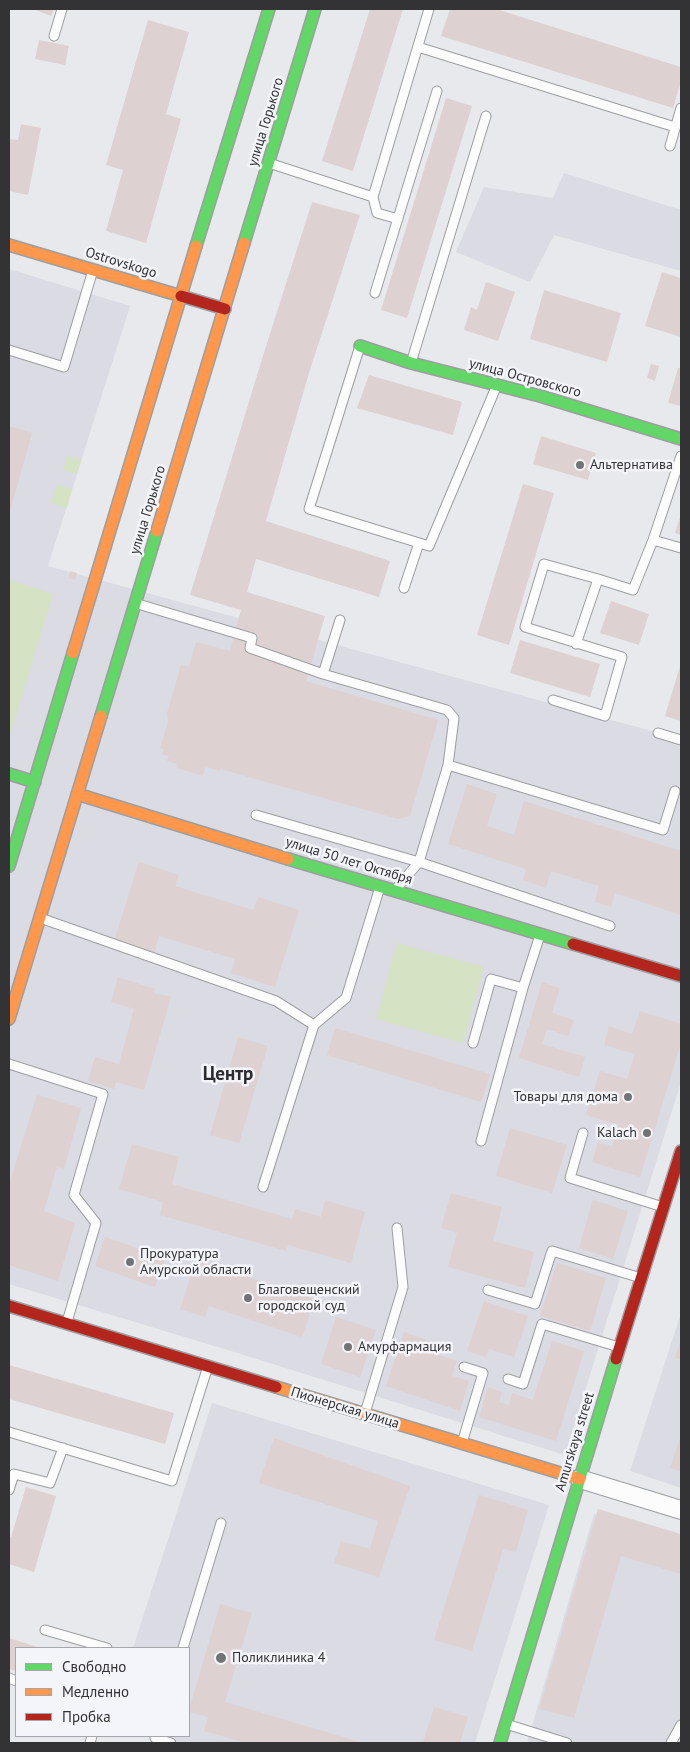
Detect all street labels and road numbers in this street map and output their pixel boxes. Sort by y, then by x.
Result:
street label: улица Горького [245,76,287,168]
street label: Ostrovskogo [83,244,159,282]
street label: улица Островского [467,355,583,401]
street label: улица Горького [127,464,169,556]
street label: улица 50 лет Октября [283,834,415,888]
street label: Пионерская улица [289,1384,401,1432]
street label: Amurskaya street [552,1390,598,1494]

